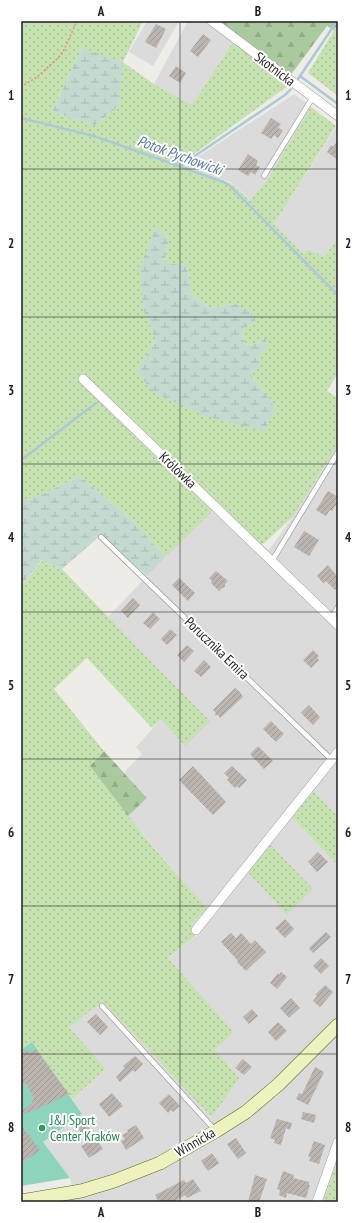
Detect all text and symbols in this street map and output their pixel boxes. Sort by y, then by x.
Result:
text: A [97,3,105,20]
text: B [255,3,261,20]
street label: Skotnicka [251,48,299,90]
text: 1 [8,87,14,104]
text: 1 [345,87,351,104]
water label: Potok Pychowicki [135,131,227,180]
text: 2 [8,235,14,252]
text: 2 [345,235,351,252]
text: 3 [8,382,14,399]
text: 3 [345,382,351,399]
street label: Królówka [156,448,200,492]
text: 4 [8,529,15,546]
text: 4 [345,529,352,546]
street label: Porucznika Emira [181,613,253,683]
text: 5 [8,677,14,694]
text: 5 [345,677,351,694]
text: 6 [8,824,14,841]
text: 6 [345,824,351,841]
text: 7 [8,971,14,988]
text: 7 [345,971,351,988]
place label: J&J Sport Center Kraków [49,1111,121,1145]
text: 8 [8,1119,14,1136]
text: 8 [345,1119,351,1136]
marker: J&J Sport Center Kraków [37,1123,47,1133]
street label: Winnicka [172,1123,218,1161]
text: A [97,1204,105,1221]
text: B [255,1204,261,1221]

